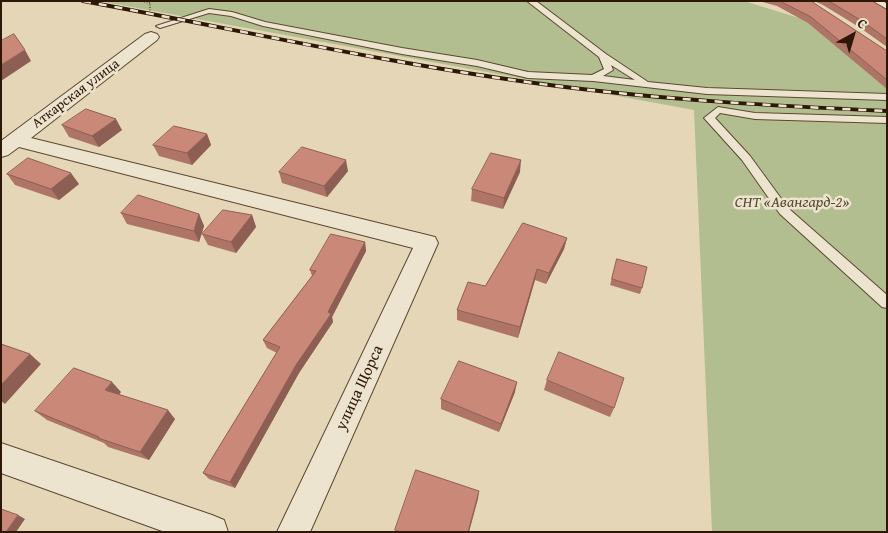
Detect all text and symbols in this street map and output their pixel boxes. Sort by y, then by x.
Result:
north arrow [828,10,878,60]
text: С [853,13,872,34]
street label: Аткарская улица [29,56,123,132]
park label: СНТ «Авангард-2» [735,193,849,213]
street label: улица Щорса [332,342,388,434]

